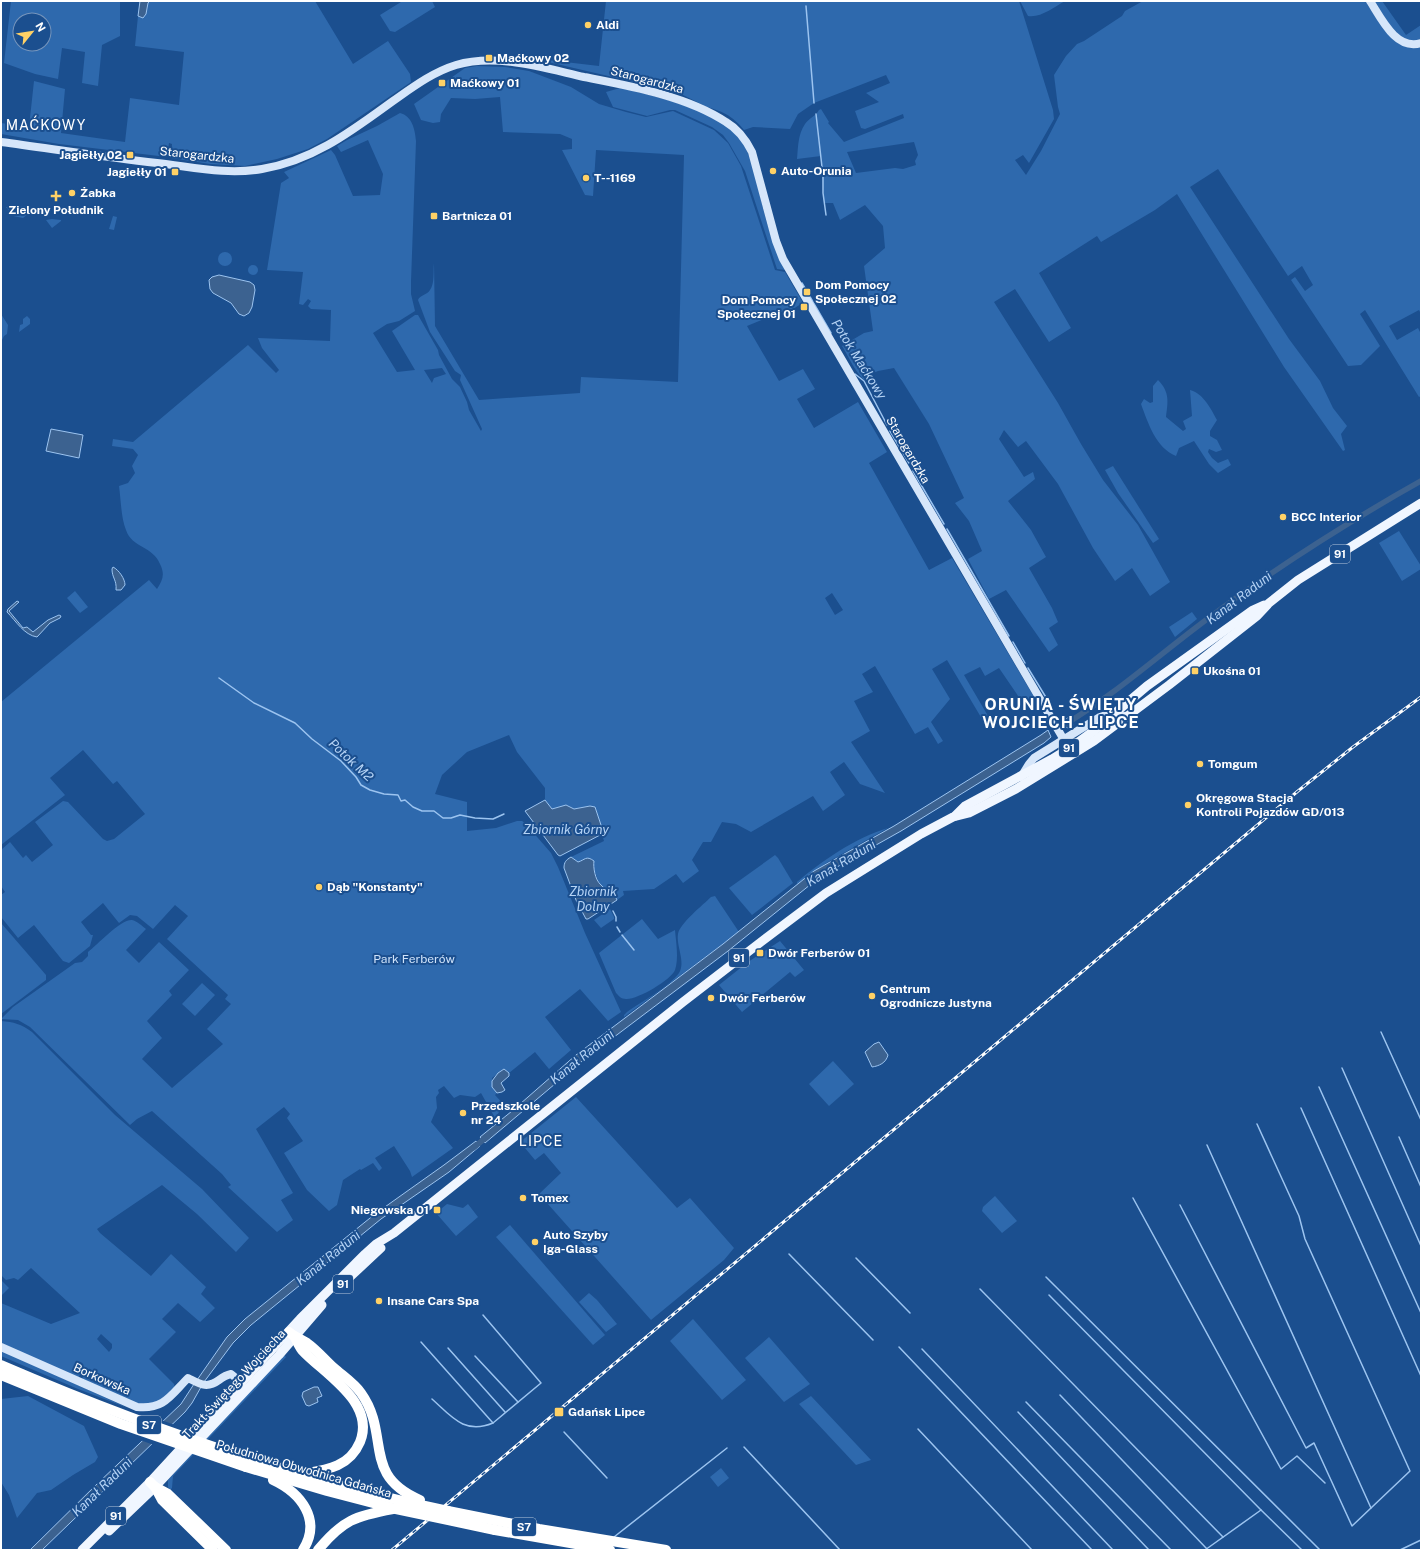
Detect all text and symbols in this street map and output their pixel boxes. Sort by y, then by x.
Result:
north arrow [12,12,52,52]
place label: Aldi [596,18,619,32]
text: N [33,20,48,34]
marker: Aldi [583,20,593,30]
place label: Maćkowy 02 [497,51,570,65]
marker: Maćkowy 02 [484,53,494,63]
street label: Starogardzka [609,64,685,96]
place label: Maćkowy 01 [450,76,520,90]
marker: Maćkowy 01 [437,78,447,88]
district label: MAĆKOWY [6,115,86,133]
street label: Starogardzka [159,144,235,166]
place label: Jagiełły 02 [59,148,122,162]
marker: Jagiełły 02 [125,150,135,160]
place label: Auto-Orunia [781,164,852,178]
place label: Jagiełły 01 [107,165,167,179]
marker: Auto-Orunia [768,166,778,176]
marker: Jagiełły 01 [170,167,180,177]
place label: T--1169 [594,171,636,185]
marker: T--1169 [581,173,591,183]
place label: Żabka [80,186,116,200]
marker: Żabka [67,188,77,198]
marker: Zielony Południk [51,191,61,201]
place label: Zielony Południk [8,203,104,217]
place label: Bartnicza 01 [442,209,512,223]
marker: Bartnicza 01 [429,211,439,221]
place label: Dom Pomocy Społecznej 02 [815,278,897,306]
marker: Dom Pomocy Społecznej 02 [802,287,812,297]
place label: Dom Pomocy Społecznej 01 [717,293,796,321]
marker: Dom Pomocy Społecznej 01 [799,302,809,312]
water label: Potok Maćkowy [828,316,890,402]
street label: Starogardzka [883,414,933,486]
place label: BCC Interior [1291,510,1361,524]
marker: BCC Interior [1278,512,1288,522]
road number: 91 [1330,545,1350,563]
water label: Kanał Raduni [1203,568,1275,627]
place label: Ukośna 01 [1203,664,1261,678]
marker: Ukośna 01 [1190,666,1200,676]
district label: ORUNIA - ŚWIĘTY WOJCIECH - LIPCE [982,694,1140,732]
water label: Potok M2 [326,736,377,785]
road number: 91 [1059,739,1079,757]
place label: Tomgum [1208,757,1258,771]
marker: Tomgum [1195,759,1205,769]
place label: Okręgowa Stacja Kontroli Pojazdów GD/013 [1196,791,1345,819]
marker: Okręgowa Stacja Kontroli Pojazdów GD/013 [1183,800,1193,810]
water label: Zbiornik Górny [523,822,609,837]
water label: Kanał Raduni [804,836,879,890]
place label: Dąb "Konstanty" [327,880,423,894]
marker: Dąb "Konstanty" [314,882,324,892]
water label: Zbiornik Dolny [569,884,617,914]
place label: Dwór Ferberów 01 [768,946,870,960]
marker: Dwór Ferberów 01 [755,948,765,958]
road number: 91 [729,949,749,967]
park label: Park Ferberów [373,952,455,966]
place label: Centrum Ogrodnicze Justyna [880,982,992,1010]
place label: Dwór Ferberów [719,991,806,1005]
marker: Centrum Ogrodnicze Justyna [867,991,877,1001]
marker: Dwór Ferberów [706,993,716,1003]
water label: Kanał Raduni [547,1026,618,1087]
place label: Przedszkole nr 24 [471,1099,540,1127]
marker: Przedszkole nr 24 [458,1108,468,1118]
district label: LIPCE [519,1133,563,1149]
place label: Tomex [531,1191,569,1205]
marker: Tomex [518,1193,528,1203]
place label: Niegowska 01 [351,1203,429,1217]
marker: Niegowska 01 [432,1205,442,1215]
water label: Kanał Raduni [293,1227,364,1288]
place label: Auto Szyby Iga-Glass [543,1228,608,1256]
marker: Auto Szyby Iga-Glass [530,1237,540,1247]
road number: 91 [333,1275,353,1293]
place label: Insane Cars Spa [387,1294,479,1308]
marker: Insane Cars Spa [374,1296,384,1306]
street label: Trakt Świętego Wojciecha [180,1327,288,1441]
street label: Borkowska [71,1360,133,1398]
place label: Gdańsk Lipce [568,1405,645,1419]
marker: Gdańsk Lipce [553,1406,565,1418]
road number: S7 [137,1416,161,1434]
street label: Południowa Obwodnica Gdańska [215,1437,393,1501]
water label: Kanał Raduni [69,1454,136,1519]
road number: 91 [106,1507,126,1525]
road number: S7 [512,1518,536,1536]

